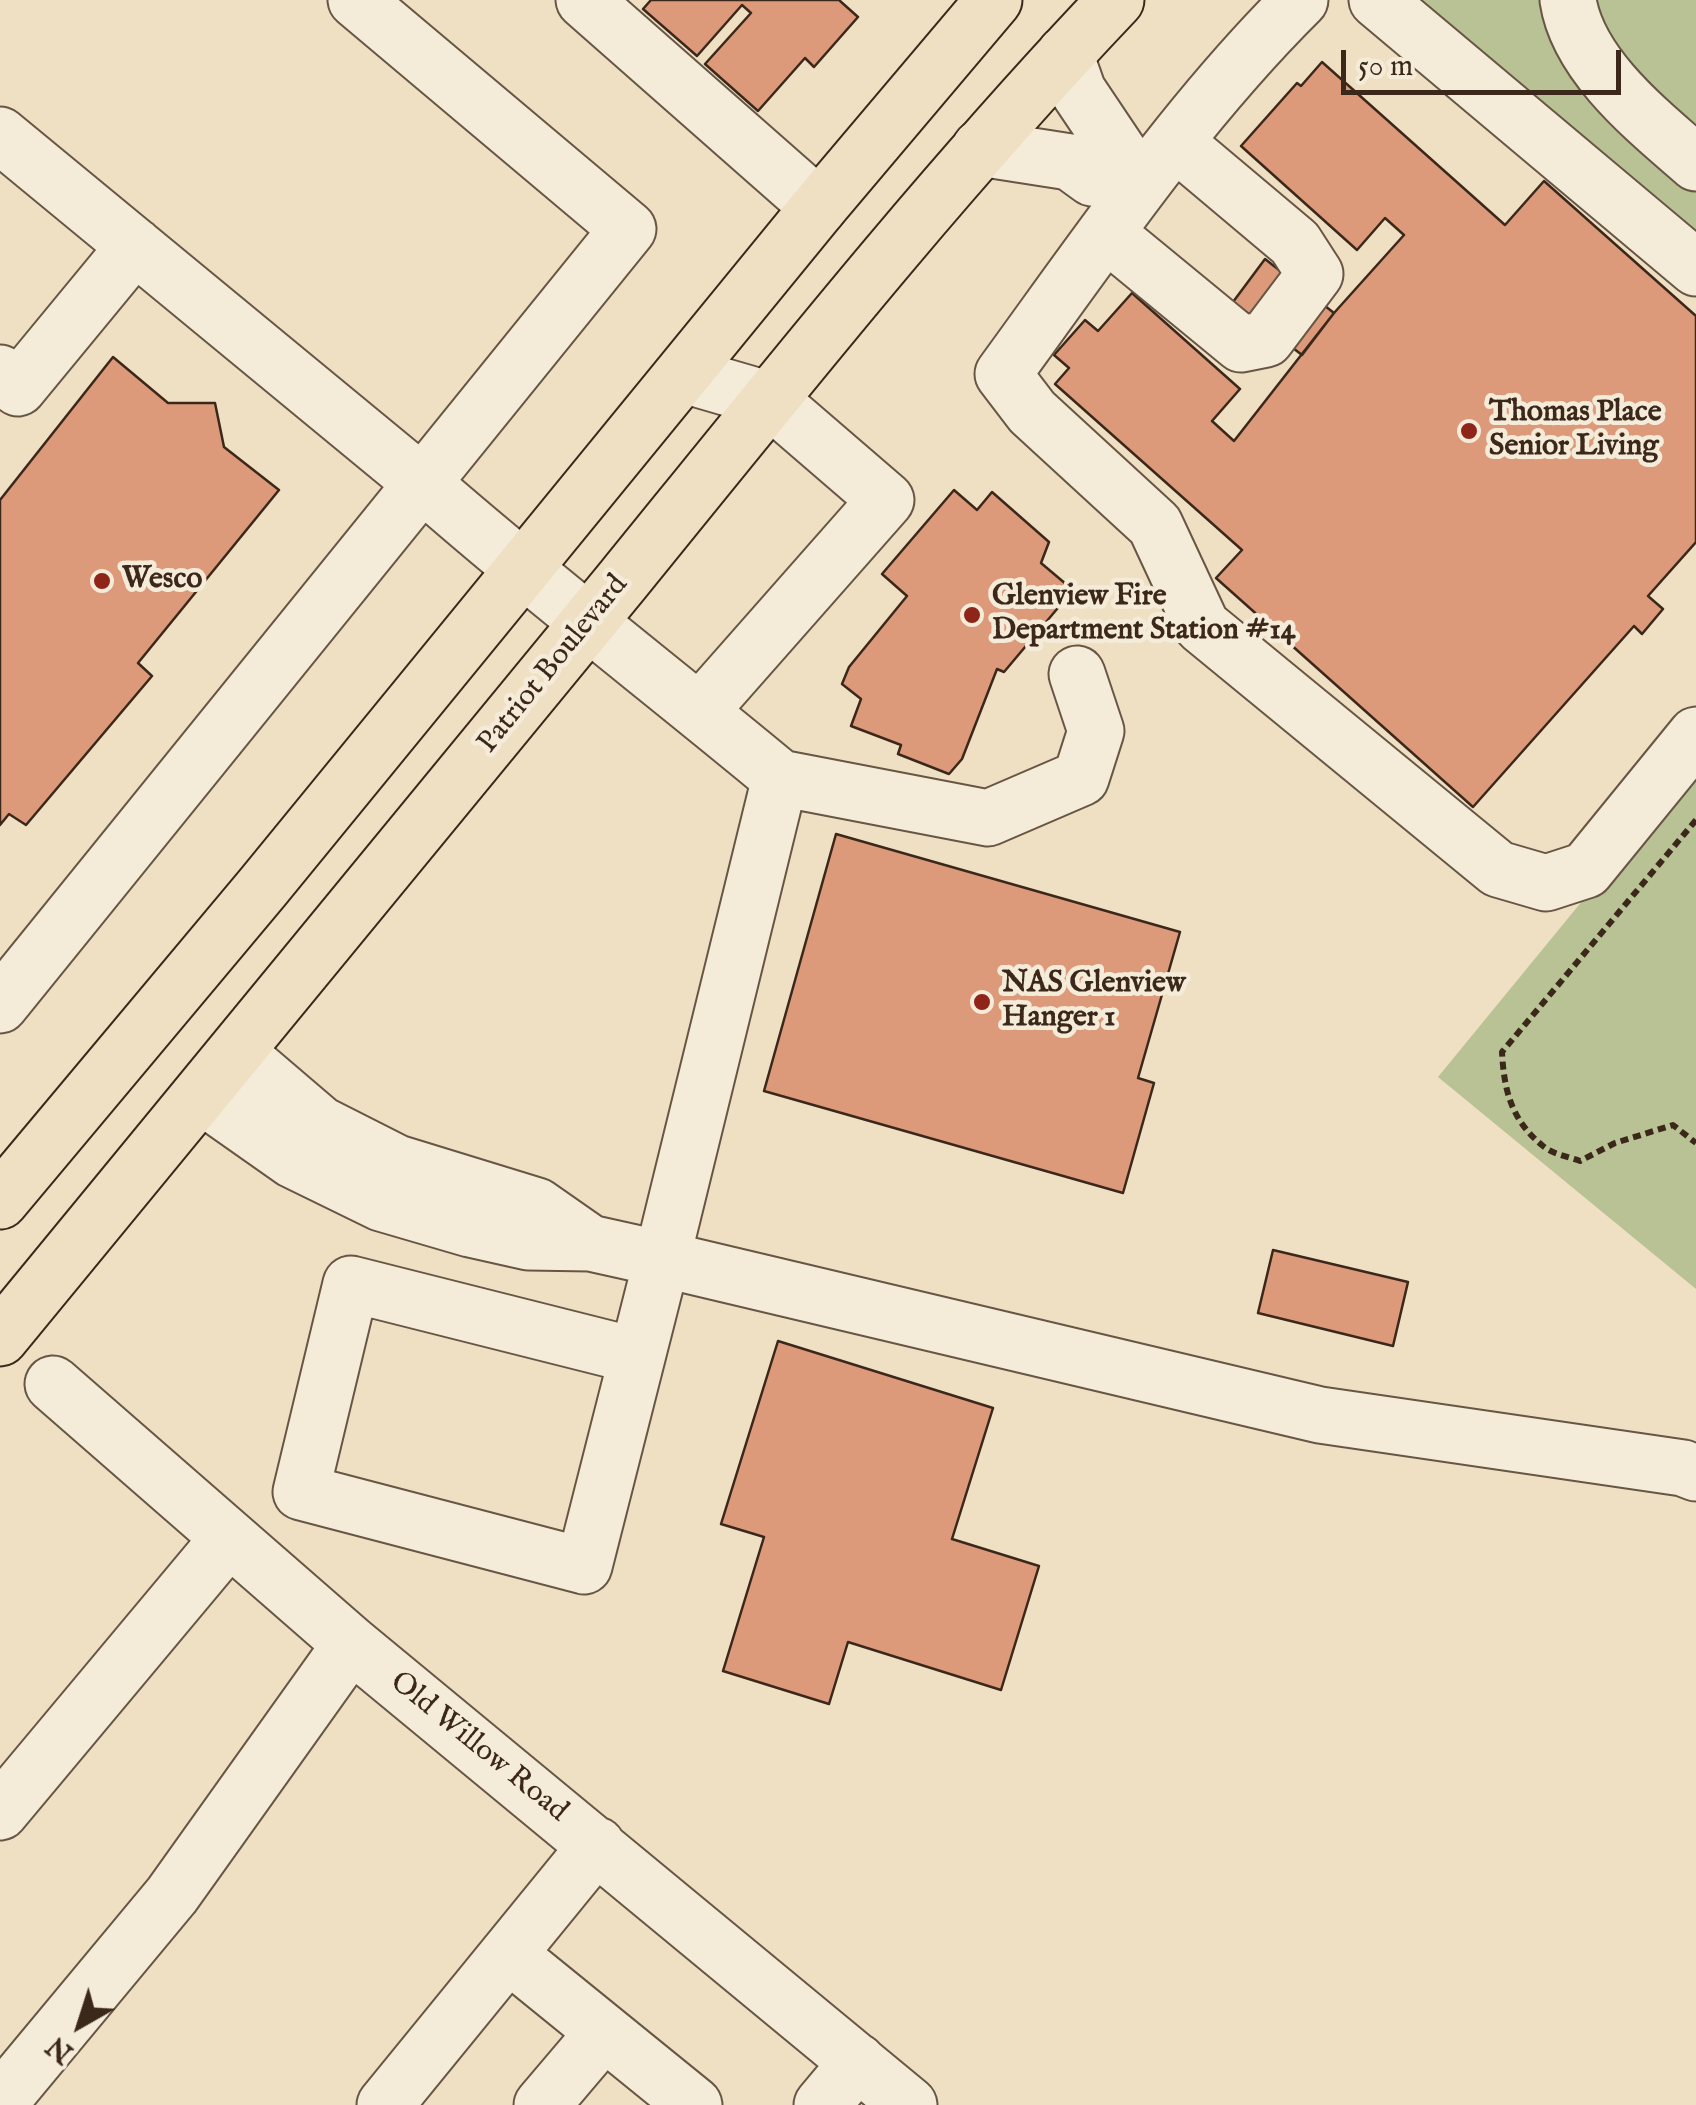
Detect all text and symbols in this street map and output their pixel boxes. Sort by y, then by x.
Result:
scale bar [1346,30,1626,92]
text: 50 m [1358,48,1413,86]
place label: Thomas Place Senior Living [1489,396,1661,466]
marker: Thomas Place Senior Living [1458,420,1480,442]
place label: Wesco [122,563,202,599]
street label: Patriot Boulevard [471,569,637,761]
marker: Wesco [91,570,113,592]
place label: Glenview Fire Department Station #14 [992,580,1295,650]
marker: Glenview Fire Department Station #14 [961,604,983,626]
place label: NAS Glenview Hanger 1 [1002,967,1186,1038]
marker: NAS Glenview Hanger 1 [971,991,993,1013]
street label: Old Willow Road [382,1665,574,1831]
north arrow [30,1975,130,2075]
text: N [40,2027,81,2070]

